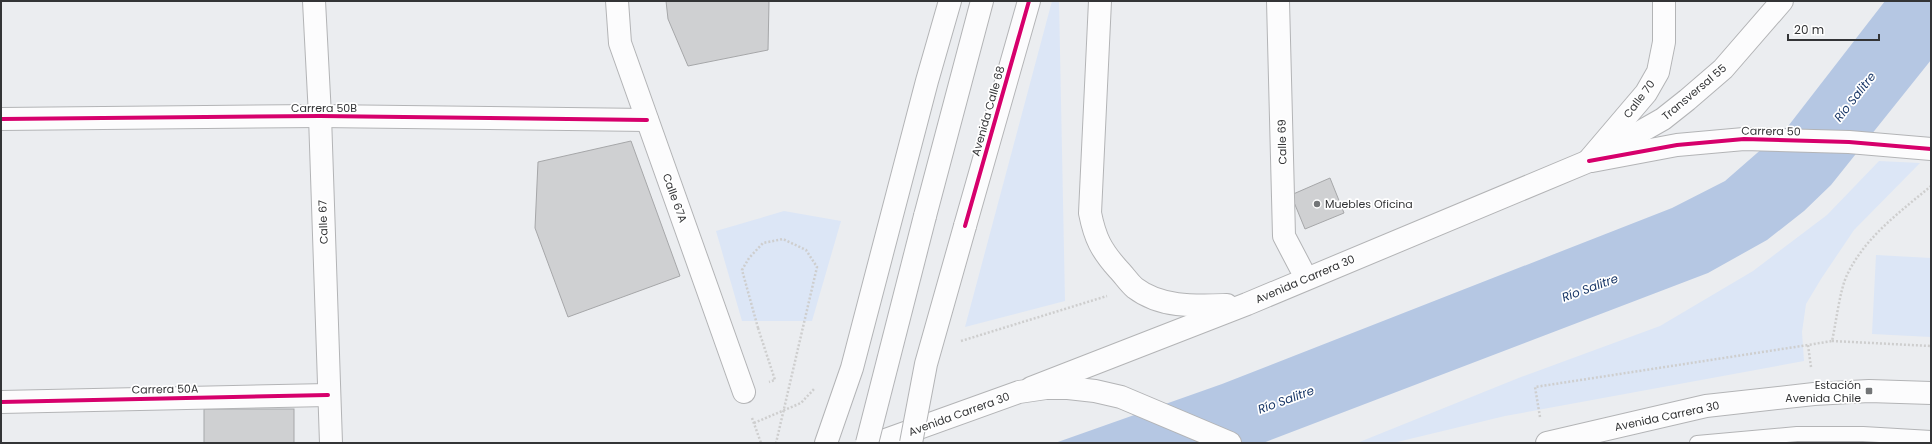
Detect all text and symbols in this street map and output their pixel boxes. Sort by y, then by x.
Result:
scale bar [1788,16,1879,42]
text: 20 m [1794,21,1824,38]
street label: Transversal 55 [1658,60,1730,124]
street label: Avenida Calle 68 [967,64,1009,158]
water label: Río Salitre [1830,68,1880,125]
street label: Calle 70 [1619,77,1659,121]
street label: Carrera 50B [291,100,357,116]
street label: Calle 69 [1274,119,1290,165]
street label: Carrera 50 [1741,122,1801,140]
street label: Calle 67A [659,171,692,225]
place label: Muebles Oficina [1325,196,1413,212]
marker: Muebles Oficina [1312,199,1322,209]
street label: Calle 67 [314,200,332,244]
street label: Avenida Carrera 30 [1253,251,1357,307]
water label: Río Salitre [1559,269,1621,306]
place label: Estación Avenida Chile [1785,377,1861,406]
street label: Carrera 50A [132,380,199,398]
water label: Río Salitre [1255,381,1317,418]
marker: Estación Avenida Chile [1864,386,1874,396]
street label: Avenida Carrera 30 [906,388,1012,440]
street label: Avenida Carrera 30 [1613,397,1721,435]

